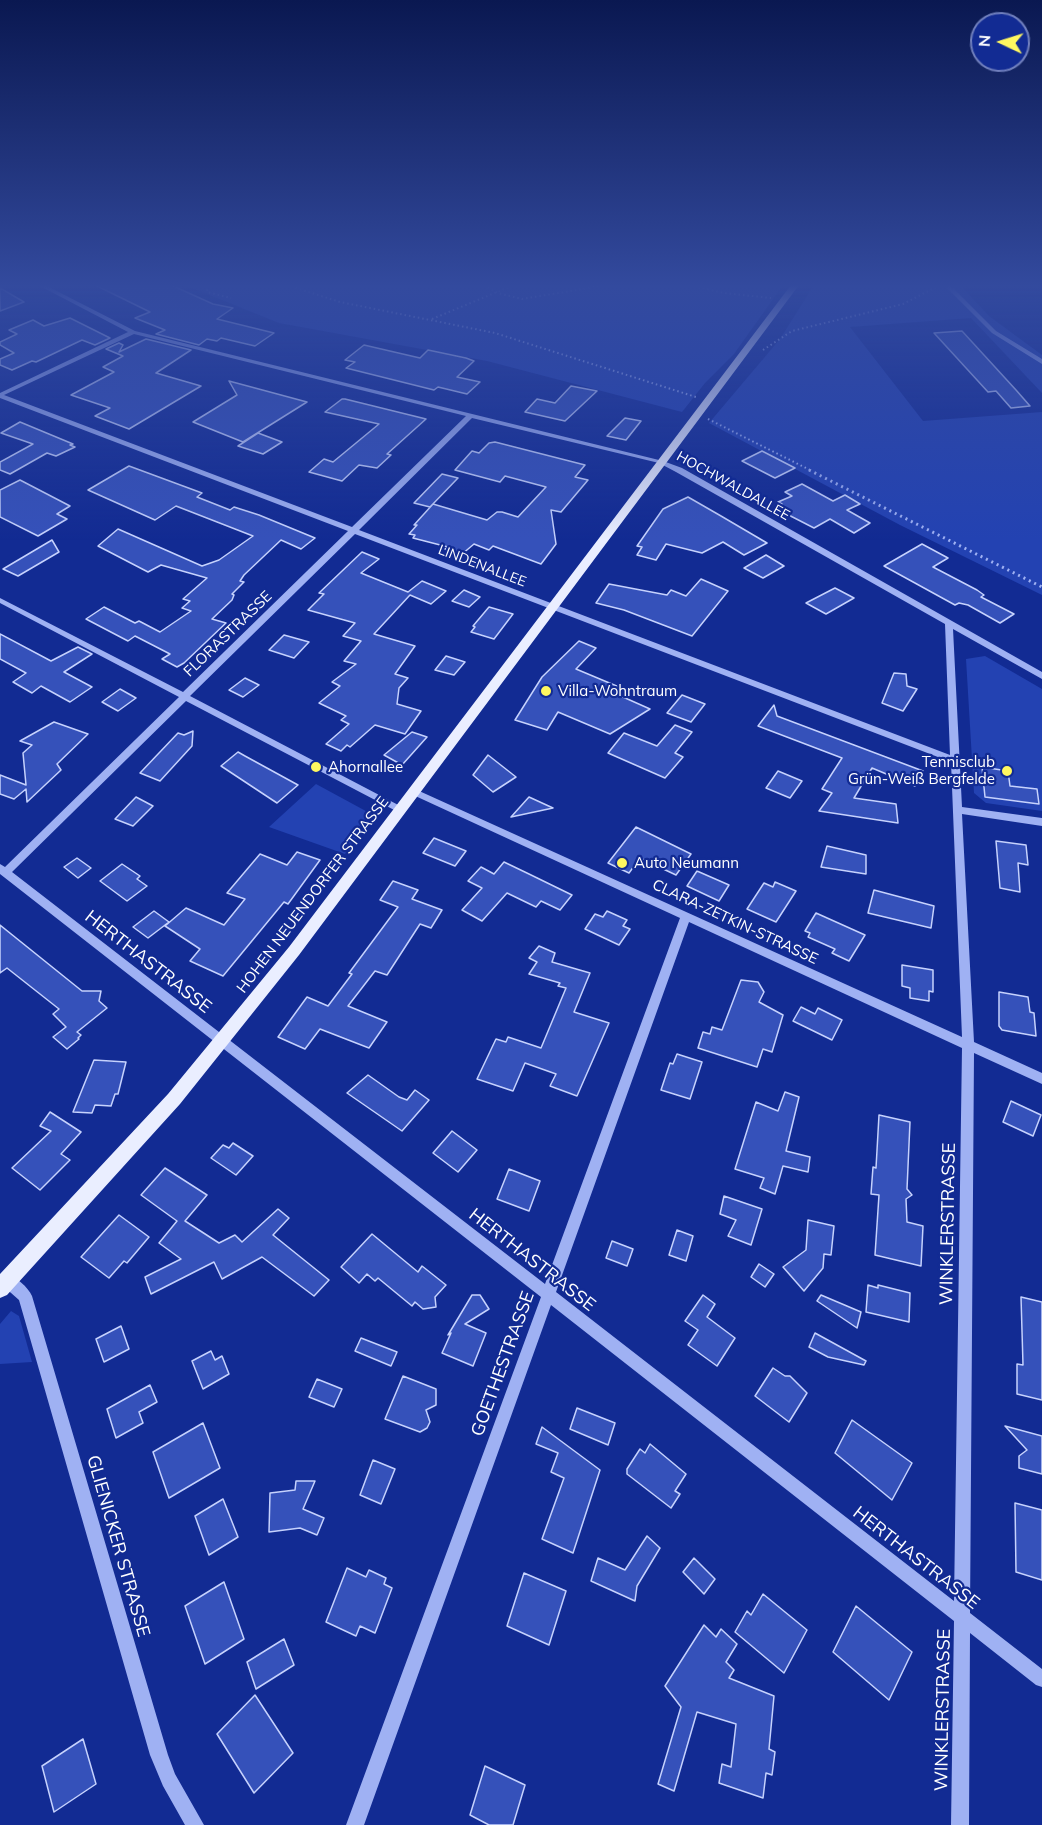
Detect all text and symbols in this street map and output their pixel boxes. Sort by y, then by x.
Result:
north arrow [970,12,1030,72]
text: N [974,34,994,48]
street label: HOCHWALDALLEE [673,448,793,524]
street label: LINDENALLEE [436,542,528,590]
street label: FLORASTRASSE [180,587,276,681]
place label: Villa-Wohntraum [558,682,677,700]
marker: Villa-Wohntraum [539,684,553,698]
place label: Tennisclub Grün-Weiß Bergfelde [848,753,995,788]
place label: Ahornallee [328,758,403,776]
marker: Ahornallee [309,760,323,774]
marker: Tennisclub Grün-Weiß Bergfelde [1000,764,1014,778]
street label: HOHEN NEUENDORFER STRASSE [233,793,393,997]
place label: Auto Neumann [634,854,739,872]
marker: Auto Neumann [615,856,629,870]
street label: CLARA-ZETKIN-STRASSE [649,876,821,968]
street label: HERTHASTRASSE [81,906,215,1018]
street label: WINKLERSTRASSE [936,1143,960,1305]
street label: HERTHASTRASSE [465,1204,599,1316]
street label: GOETHESTRASSE [467,1289,539,1439]
street label: GLIENICKER STRASSE [82,1453,154,1639]
street label: HERTHASTRASSE [849,1502,983,1614]
street label: WINKLERSTRASSE [931,1629,955,1791]

